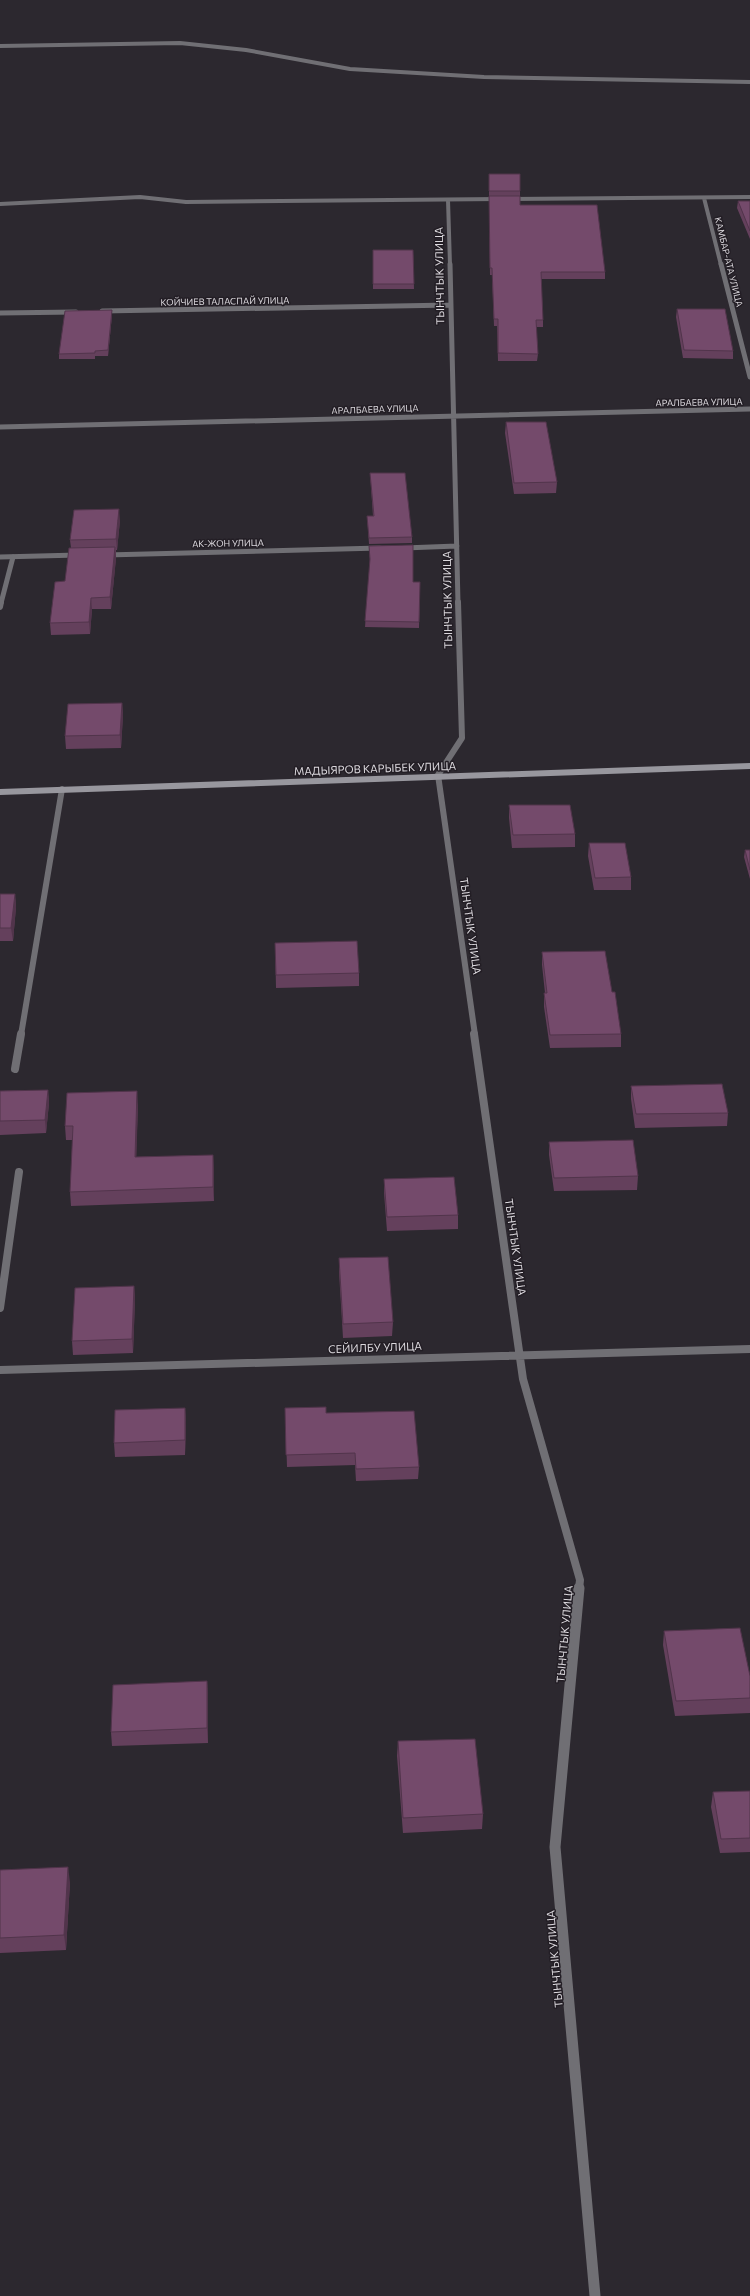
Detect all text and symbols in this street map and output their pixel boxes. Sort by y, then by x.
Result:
street label: КАМБАР-АТА УЛИЦА [713,216,745,308]
street label: ТЫНЧТЫК УЛИЦА [432,227,446,325]
street label: КОЙЧИЕВ ТАЛАСПАЙ УЛИЦА [160,293,290,308]
street label: АРАЛБАЕВА УЛИЦА [655,396,743,408]
street label: АРАЛБАЕВА УЛИЦА [331,402,419,416]
street label: АК-ЖОН УЛИЦА [192,537,264,549]
street label: ТЫНЧТЫК УЛИЦА [440,551,454,649]
street label: МАДЫЯРОВ КАРЫБЕК УЛИЦА [294,759,457,777]
street label: ТЫНЧТЫК УЛИЦА [458,877,484,976]
street label: ТЫНЧТЫК УЛИЦА [503,1198,529,1297]
street label: СЕЙИЛБУ УЛИЦА [328,1338,423,1355]
street label: ТЫНЧТЫК УЛИЦА [553,1584,575,1683]
street label: ТЫНЧТЫК УЛИЦА [543,1909,565,2008]

